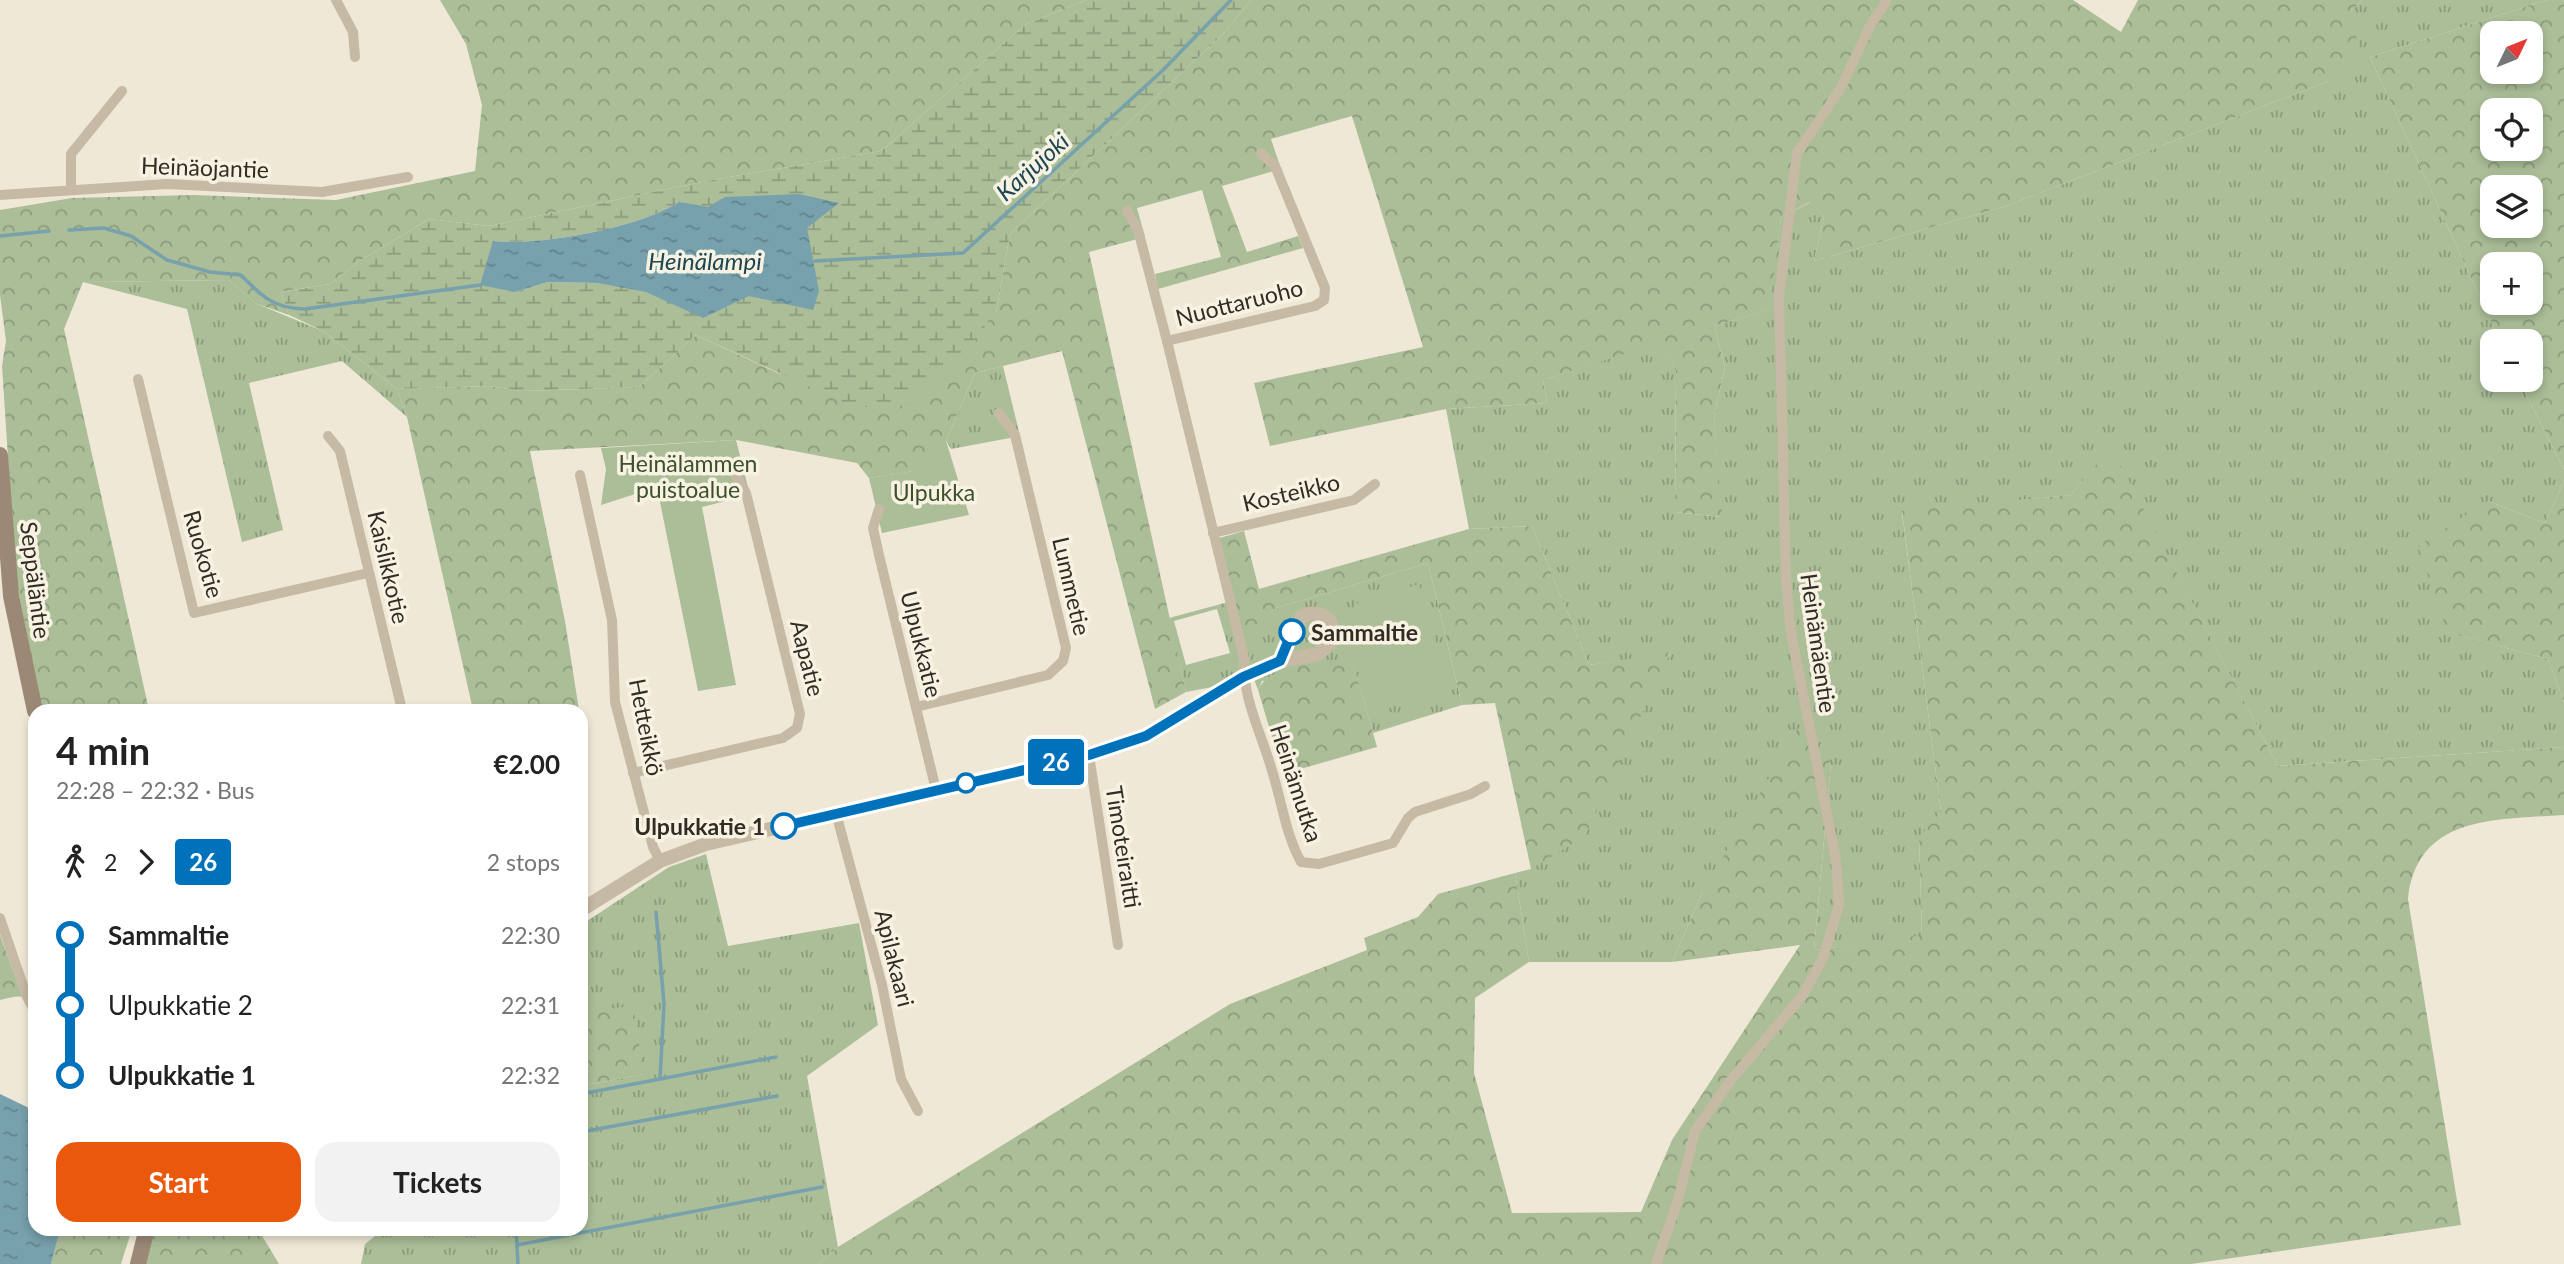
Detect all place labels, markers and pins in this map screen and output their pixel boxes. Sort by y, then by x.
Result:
place label: Sammaltie [1311,618,1418,646]
marker: Sammaltie [1279,619,1305,645]
unlabelled marker [956,773,976,793]
place label: Ulpukkatie 1 [634,812,765,840]
marker: Ulpukkatie 1 [771,813,797,839]

